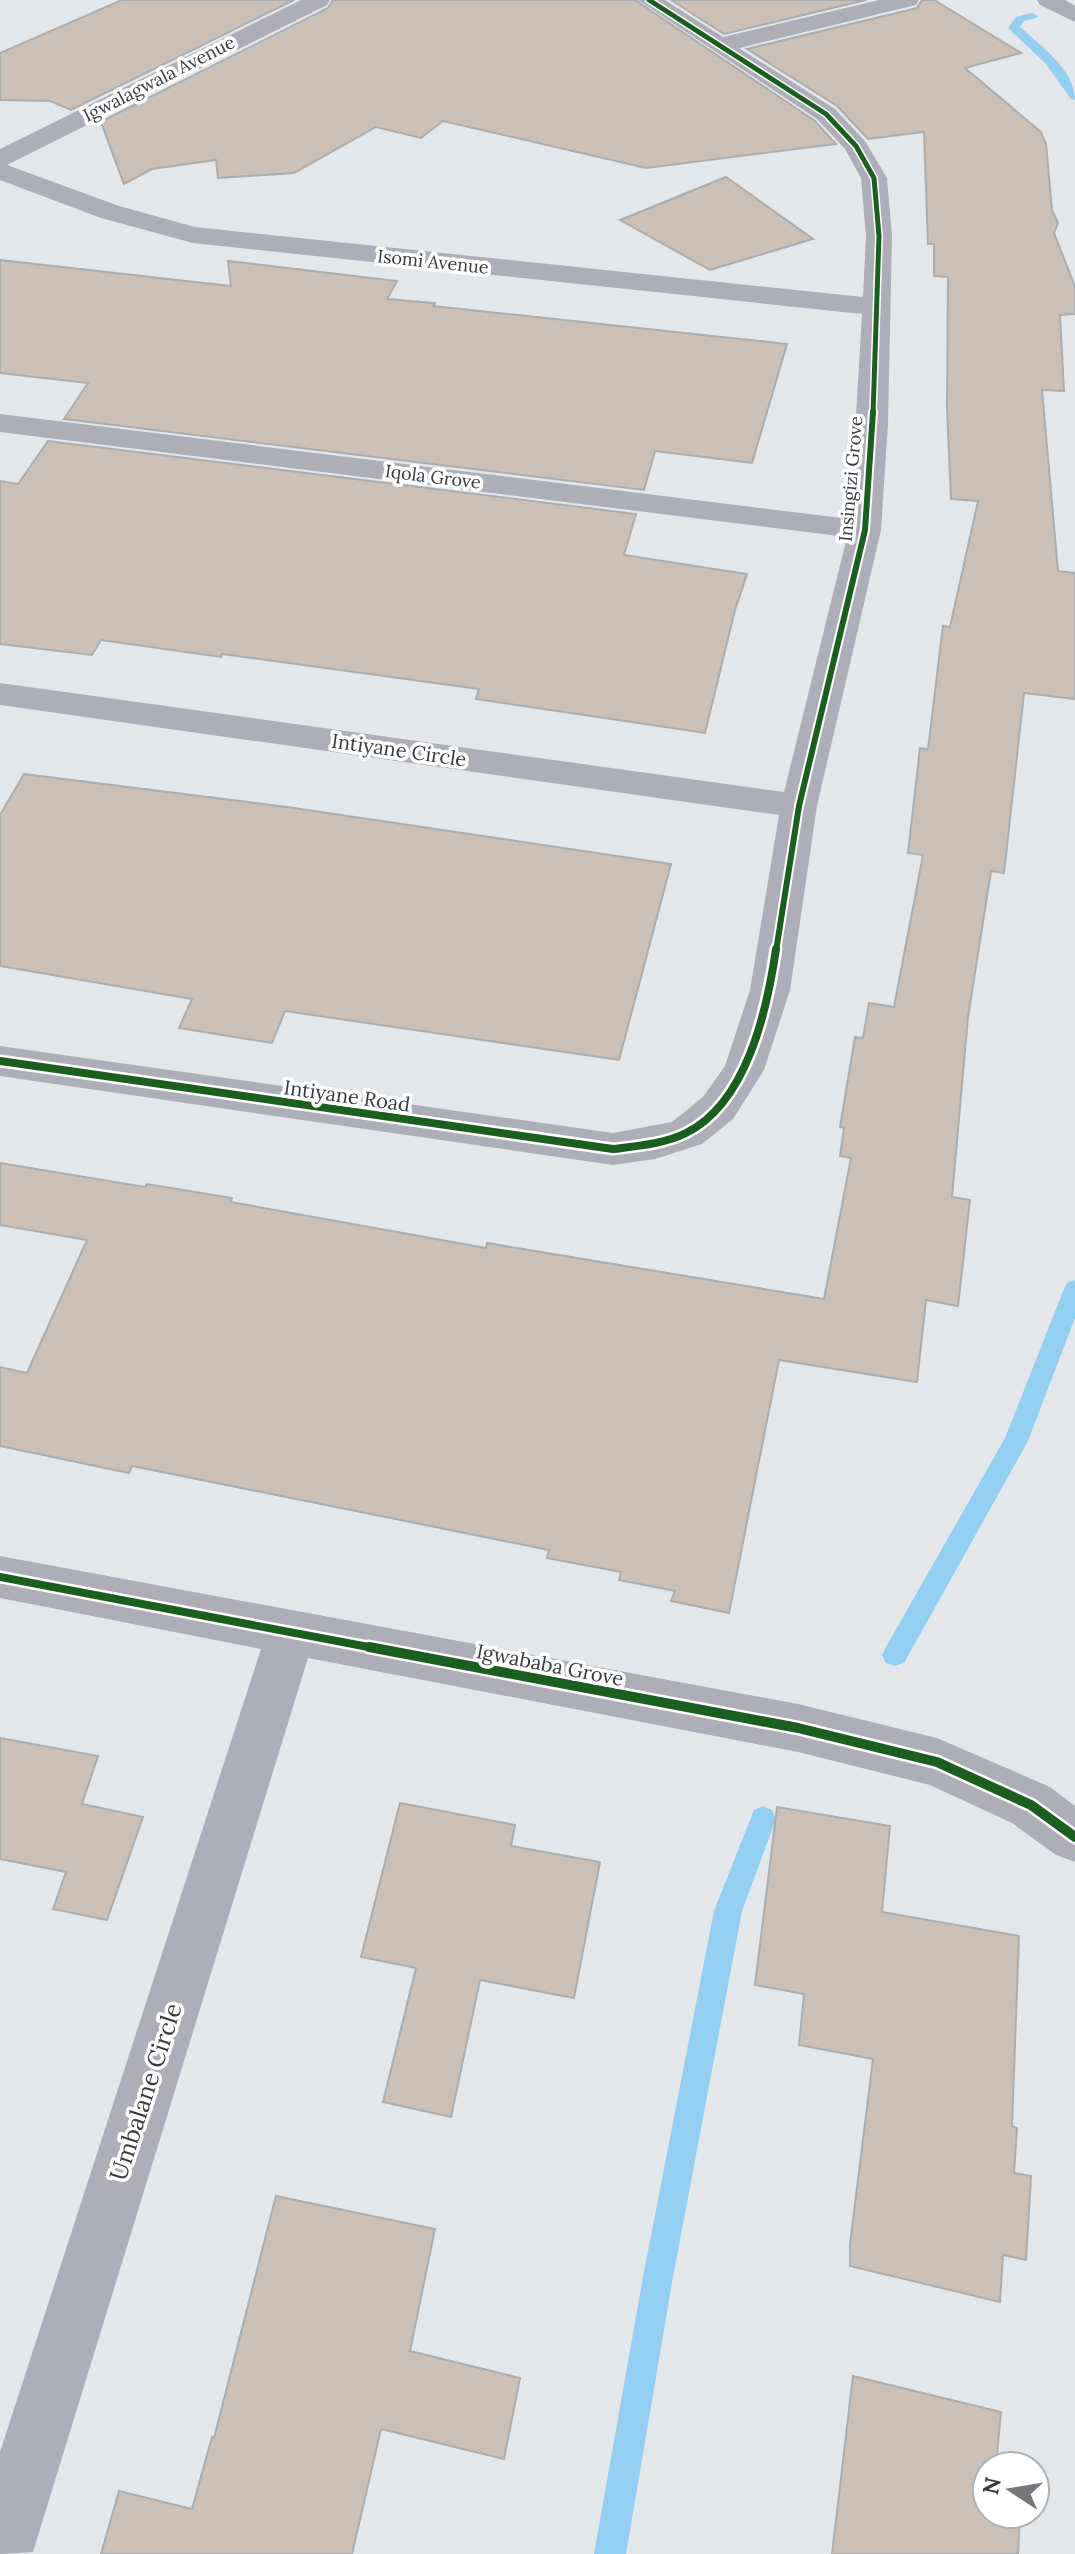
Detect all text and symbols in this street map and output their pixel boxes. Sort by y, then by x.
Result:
street label: Igwalagwala Avenue [79,30,239,127]
street label: Isomi Avenue [376,244,490,279]
street label: Insingizi Grove [834,415,867,543]
street label: Iqola Grove [384,459,482,494]
street label: Intiyane Circle [330,728,468,771]
street label: Intiyane Road [282,1074,412,1117]
street label: Igwababa Grove [474,1638,626,1691]
street label: Umbalane Circle [102,1999,189,2184]
north arrow [971,2450,1051,2530]
text: N [976,2475,1007,2497]

